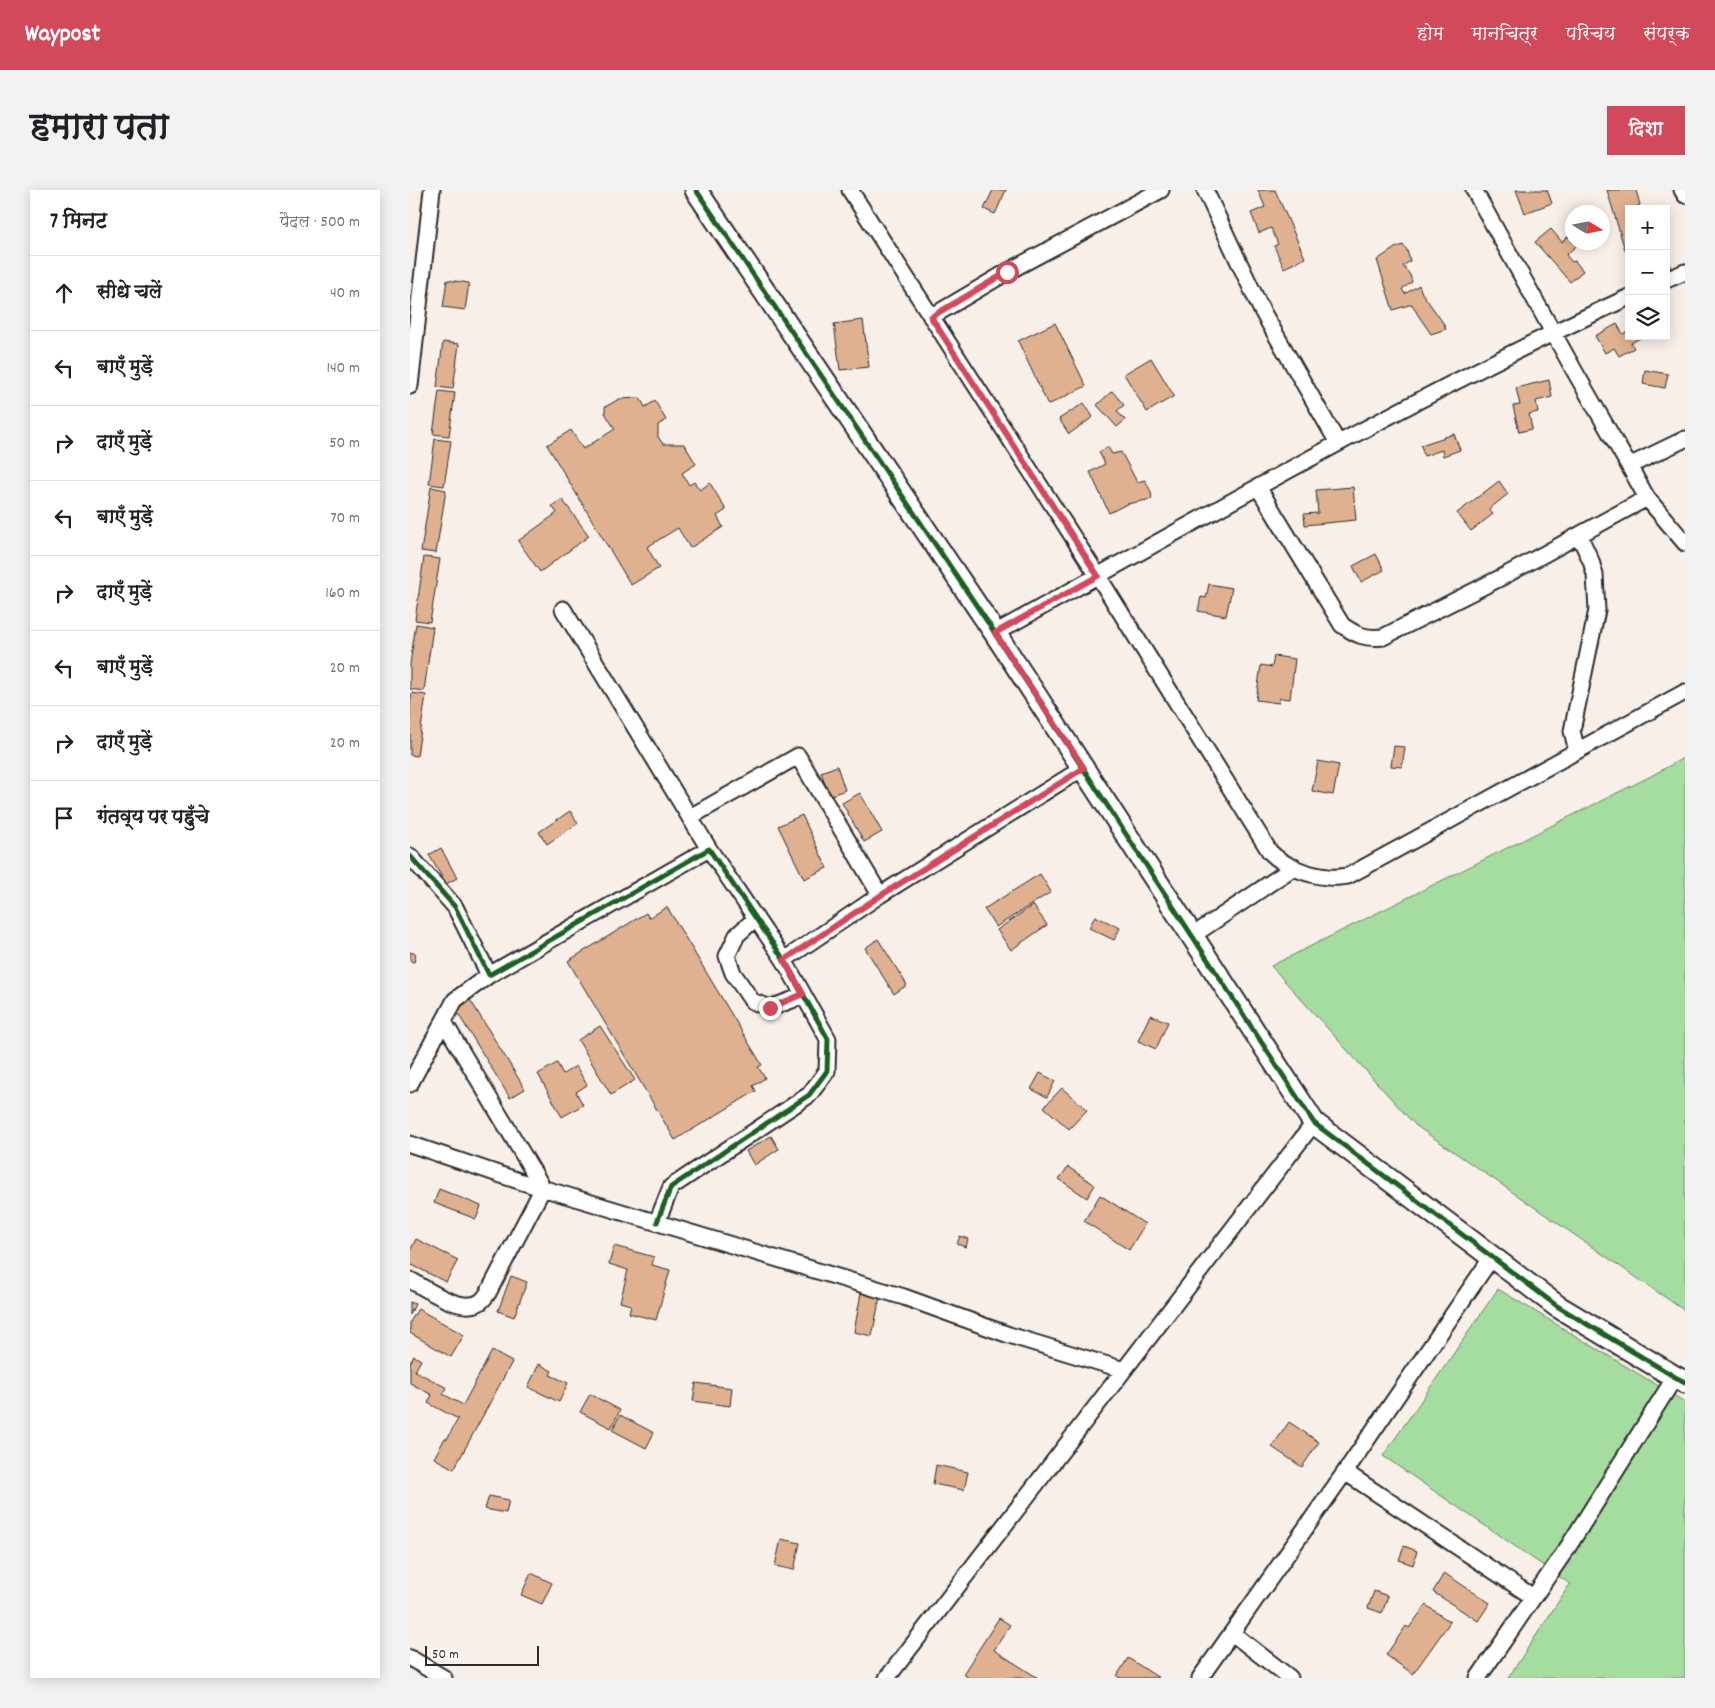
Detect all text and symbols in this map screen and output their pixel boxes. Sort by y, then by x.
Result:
text: Waypost [25,18,100,52]
text: होम [1417,23,1443,48]
text: मानचित्र [1471,23,1538,48]
text: परिचय [1566,23,1615,48]
text: संपर्क [1643,23,1690,48]
text: हमारा पता [30,105,169,155]
button: दिशा [1607,106,1685,155]
north arrow [1565,205,1610,250]
map controls [1625,205,1670,340]
button: + [1625,205,1670,250]
text: 7 मिनट [50,208,107,238]
text: पैदल · 500 m [280,211,360,234]
button: − [1625,250,1670,295]
route start [996,261,1019,284]
icon: ahead [50,279,78,307]
text: सीधे चलें [97,280,162,307]
text: 40 m [330,282,360,305]
button: layers [1625,295,1670,340]
icon: left [50,354,78,382]
text: बाएँ मुड़ें [97,355,153,382]
text: 140 m [326,357,360,380]
icon: right [50,429,78,457]
text: दाएँ मुड़ें [97,430,152,457]
text: 50 m [329,432,360,455]
icon: left [50,504,78,532]
text: बाएँ मुड़ें [97,505,153,532]
text: 70 m [330,507,360,530]
icon: right [50,579,78,607]
text: दाएँ मुड़ें [97,580,152,607]
text: 160 m [325,582,360,605]
icon: left [50,654,78,682]
text: बाएँ मुड़ें [97,655,153,682]
text: 20 m [330,657,360,680]
icon: right [50,729,78,757]
text: दाएँ मुड़ें [97,730,152,757]
text: 20 m [330,732,360,755]
icon: arrive [50,804,78,832]
text: गंतव्य पर पहुँचे [97,805,209,832]
route end [759,997,782,1020]
scale bar [425,1643,539,1666]
text: 50 m [432,1645,459,1665]

